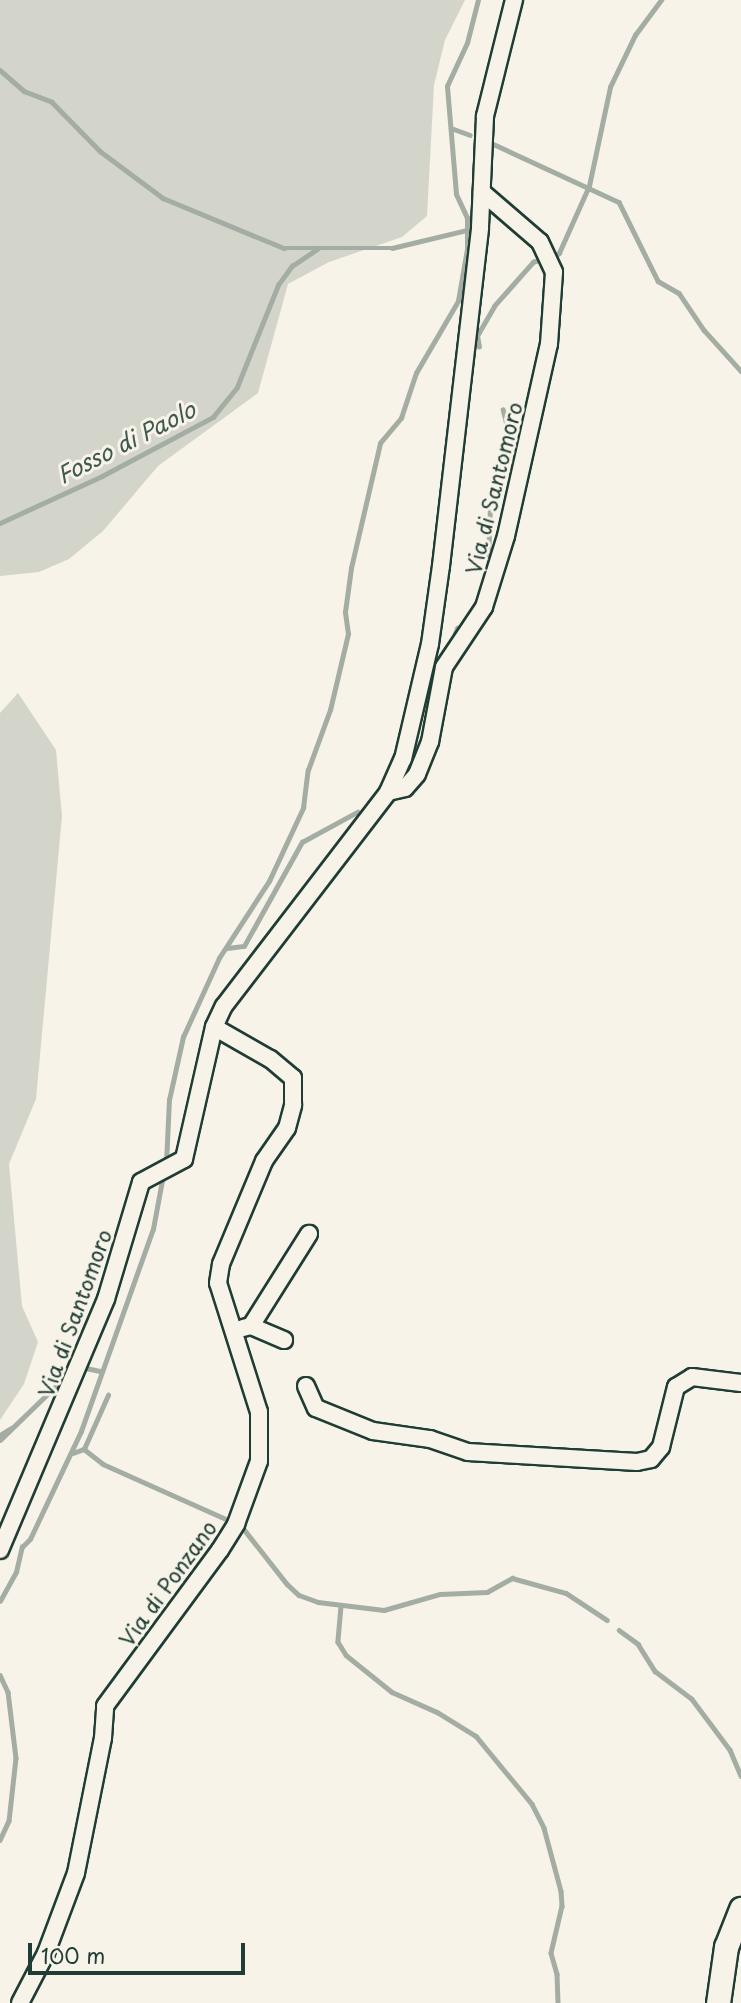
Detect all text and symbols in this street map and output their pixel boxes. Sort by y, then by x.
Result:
water label: Fosso di Paolo [51,395,201,489]
street label: Via di Santomoro [460,400,526,576]
street label: Via di Santomoro [32,1226,116,1400]
street label: Via di Ponzano [113,1515,221,1651]
scale bar [32,1930,248,1974]
text: 100 m [41,1939,105,1971]

